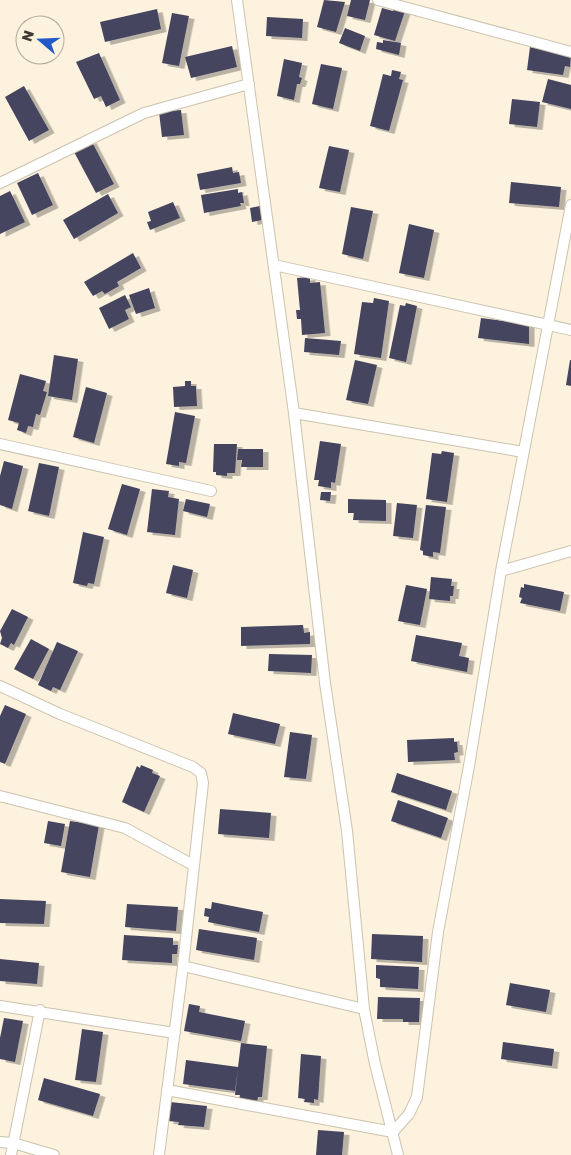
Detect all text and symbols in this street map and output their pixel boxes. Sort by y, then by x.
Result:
north arrow [15,15,65,65]
text: N [17,28,37,43]

